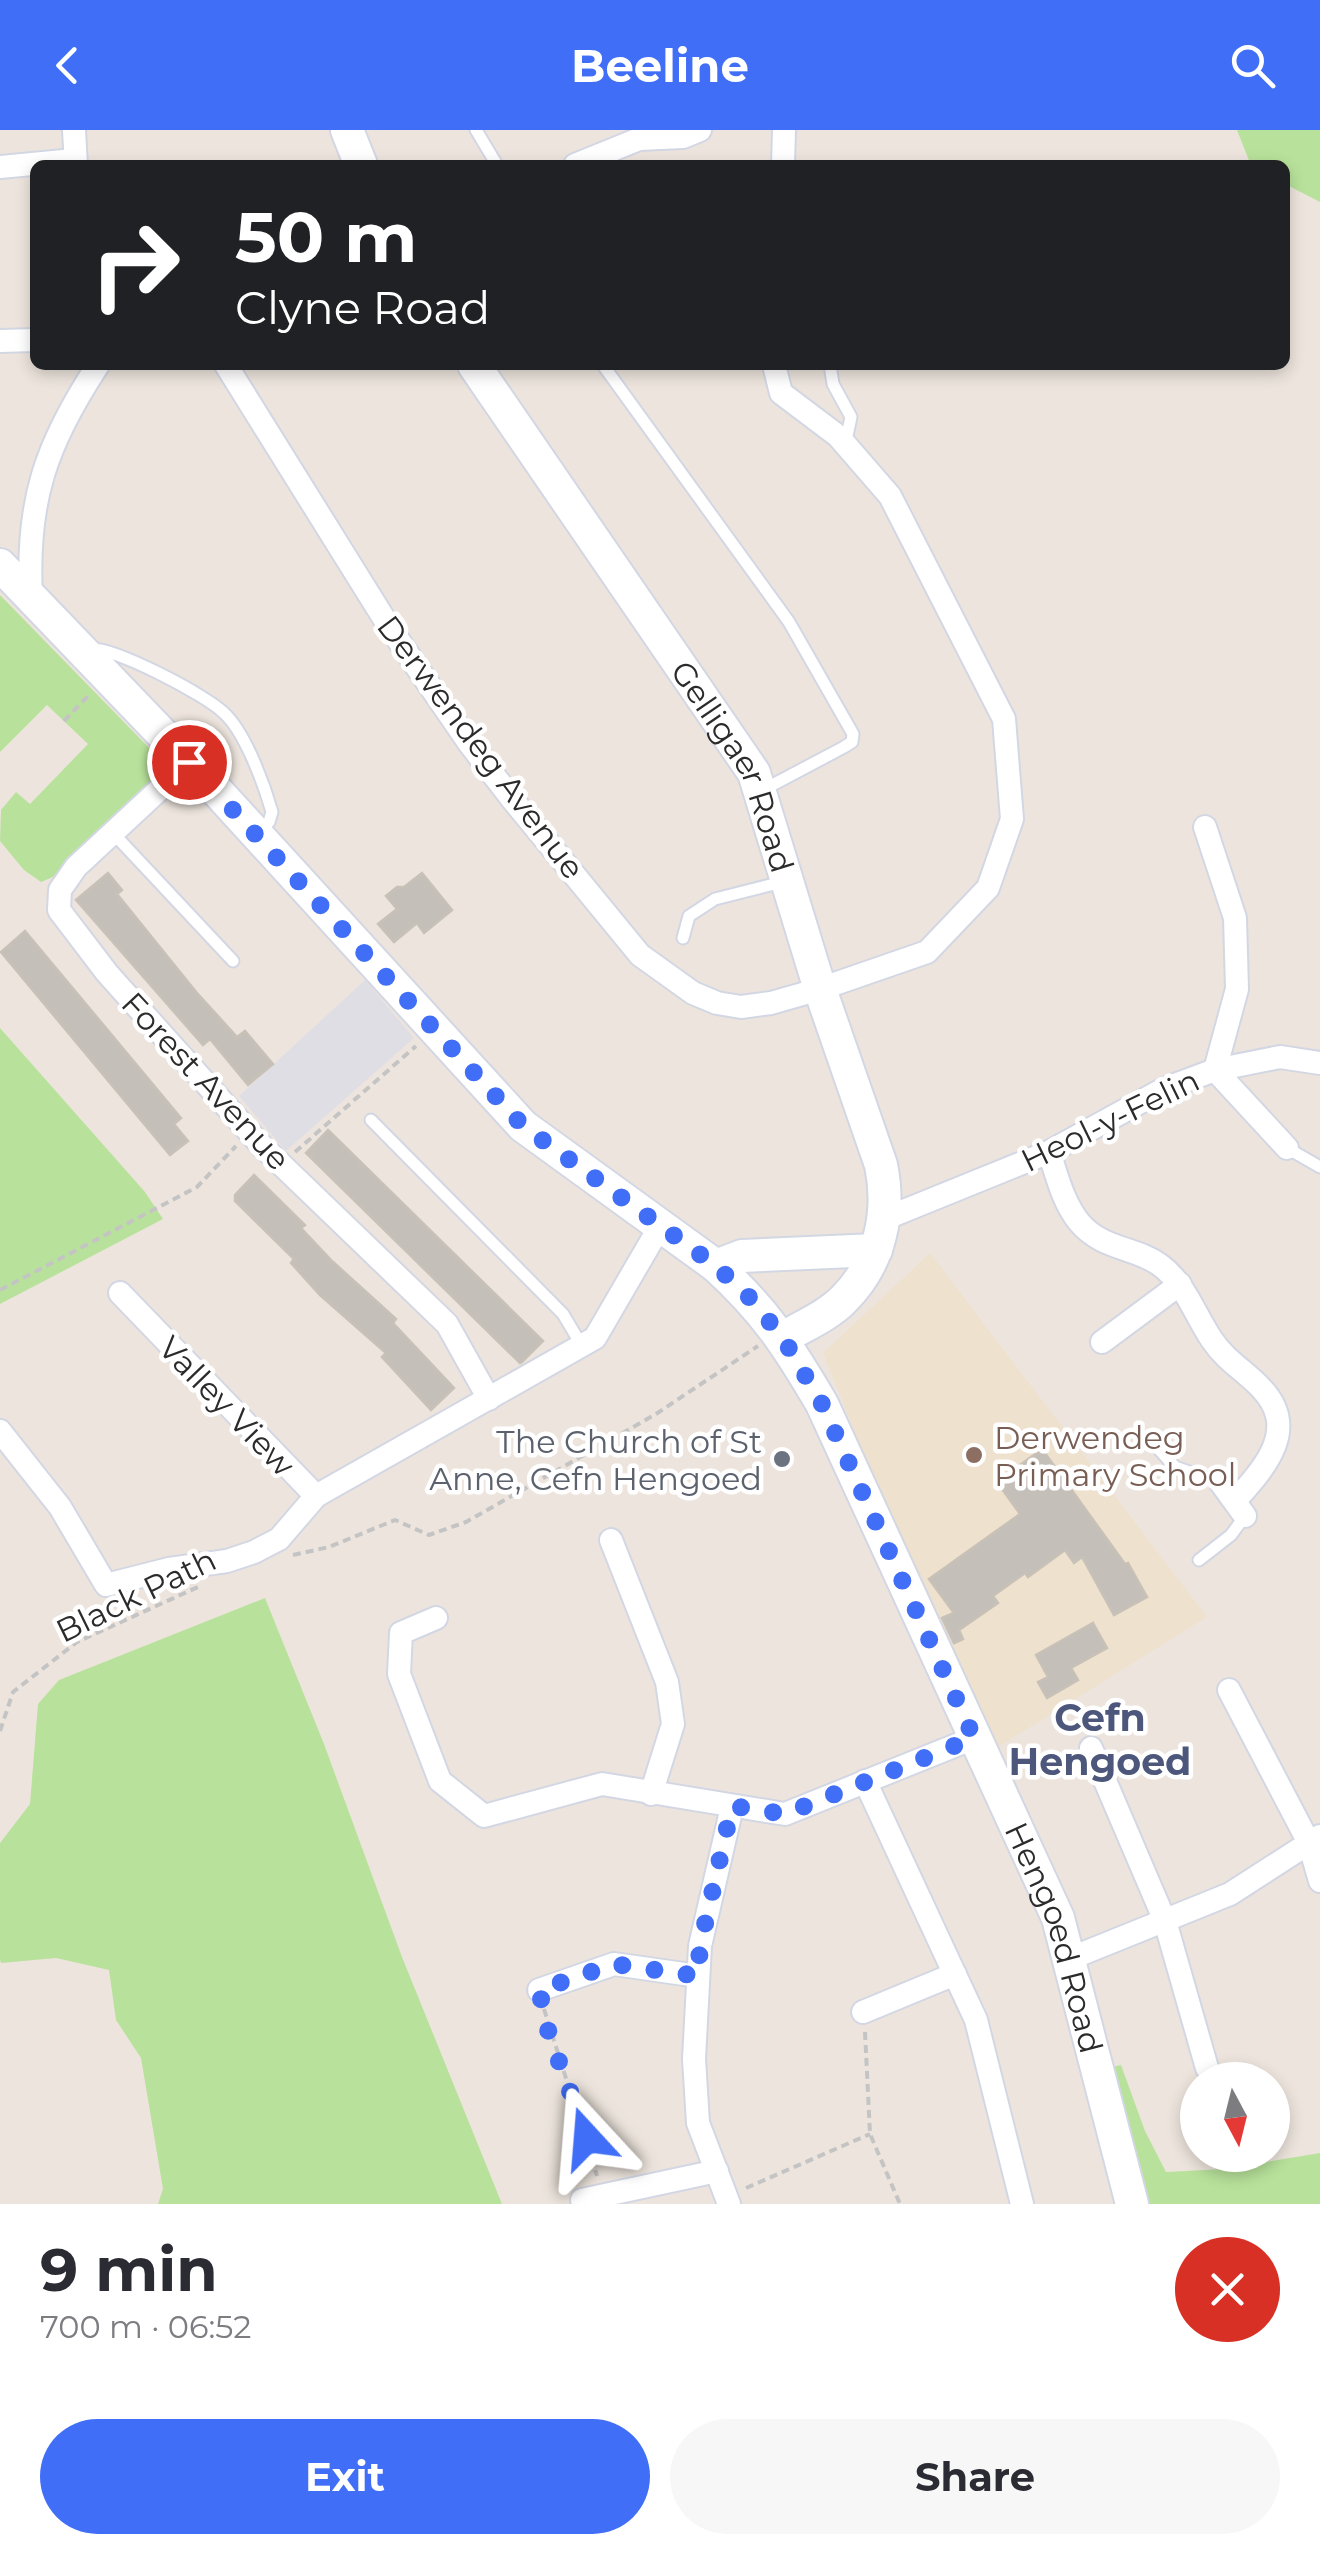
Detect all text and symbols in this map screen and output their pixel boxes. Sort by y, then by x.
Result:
icon: back [40,38,95,93]
text: Beeline [571,38,749,93]
icon: search [1225,38,1280,93]
text: 50 m [235,194,417,280]
icon: right [70,200,200,330]
text: Clyne Road [235,280,490,335]
street label: Derwendeg Avenue [369,608,593,886]
street label: Gelligaer Road [663,653,803,877]
pin [147,720,232,805]
icon: arrive [162,735,217,790]
street label: Forest Avenue [114,984,298,1178]
street label: Heol-y-Felin [1015,1060,1205,1180]
street label: Valley View [151,1328,303,1484]
place label: Derwendeg Primary School [994,1418,1236,1494]
place label: The Church of St Anne, Cefn Hengoed [429,1422,762,1498]
marker: Derwendeg Primary School [963,1444,985,1466]
marker: The Church of St Anne, Cefn Hengoed [771,1448,793,1470]
street label: Black Path [50,1540,222,1650]
district label: Cefn Hengoed [1009,1694,1191,1785]
street label: Hengoed Road [997,1816,1112,2057]
north arrow [1180,2062,1290,2172]
map controls [1180,2062,1290,2172]
position arrow [535,2086,639,2190]
text: 9 min [40,2233,218,2306]
button: close [1175,2237,1280,2342]
text: 700 m · 06:52 [40,2307,251,2346]
button: Exit [40,2419,650,2534]
button: Share [670,2419,1280,2534]

